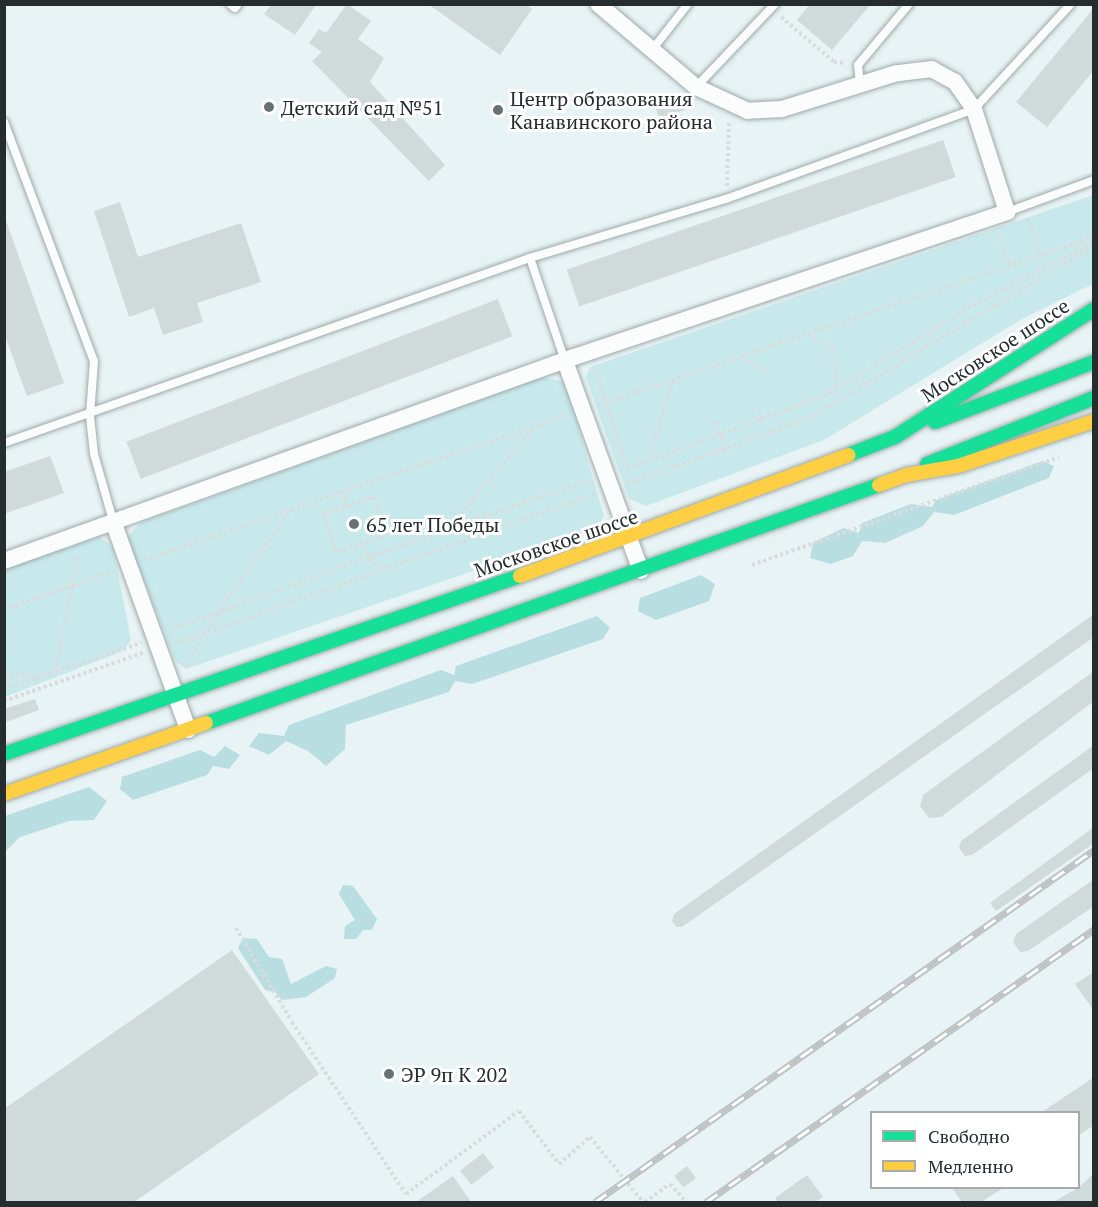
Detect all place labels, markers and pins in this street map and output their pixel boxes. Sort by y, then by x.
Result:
place label: Центр образования Канавинского района [510,86,713,133]
place label: Детский сад №51 [281,95,443,119]
marker: Детский сад №51 [262,100,276,114]
marker: Центр образования Канавинского района [491,103,505,117]
place label: 65 лет Победы [366,512,500,536]
marker: 65 лет Победы [347,517,361,531]
place label: ЭР 9п К 202 [401,1062,508,1086]
marker: ЭР 9п К 202 [382,1067,396,1081]

